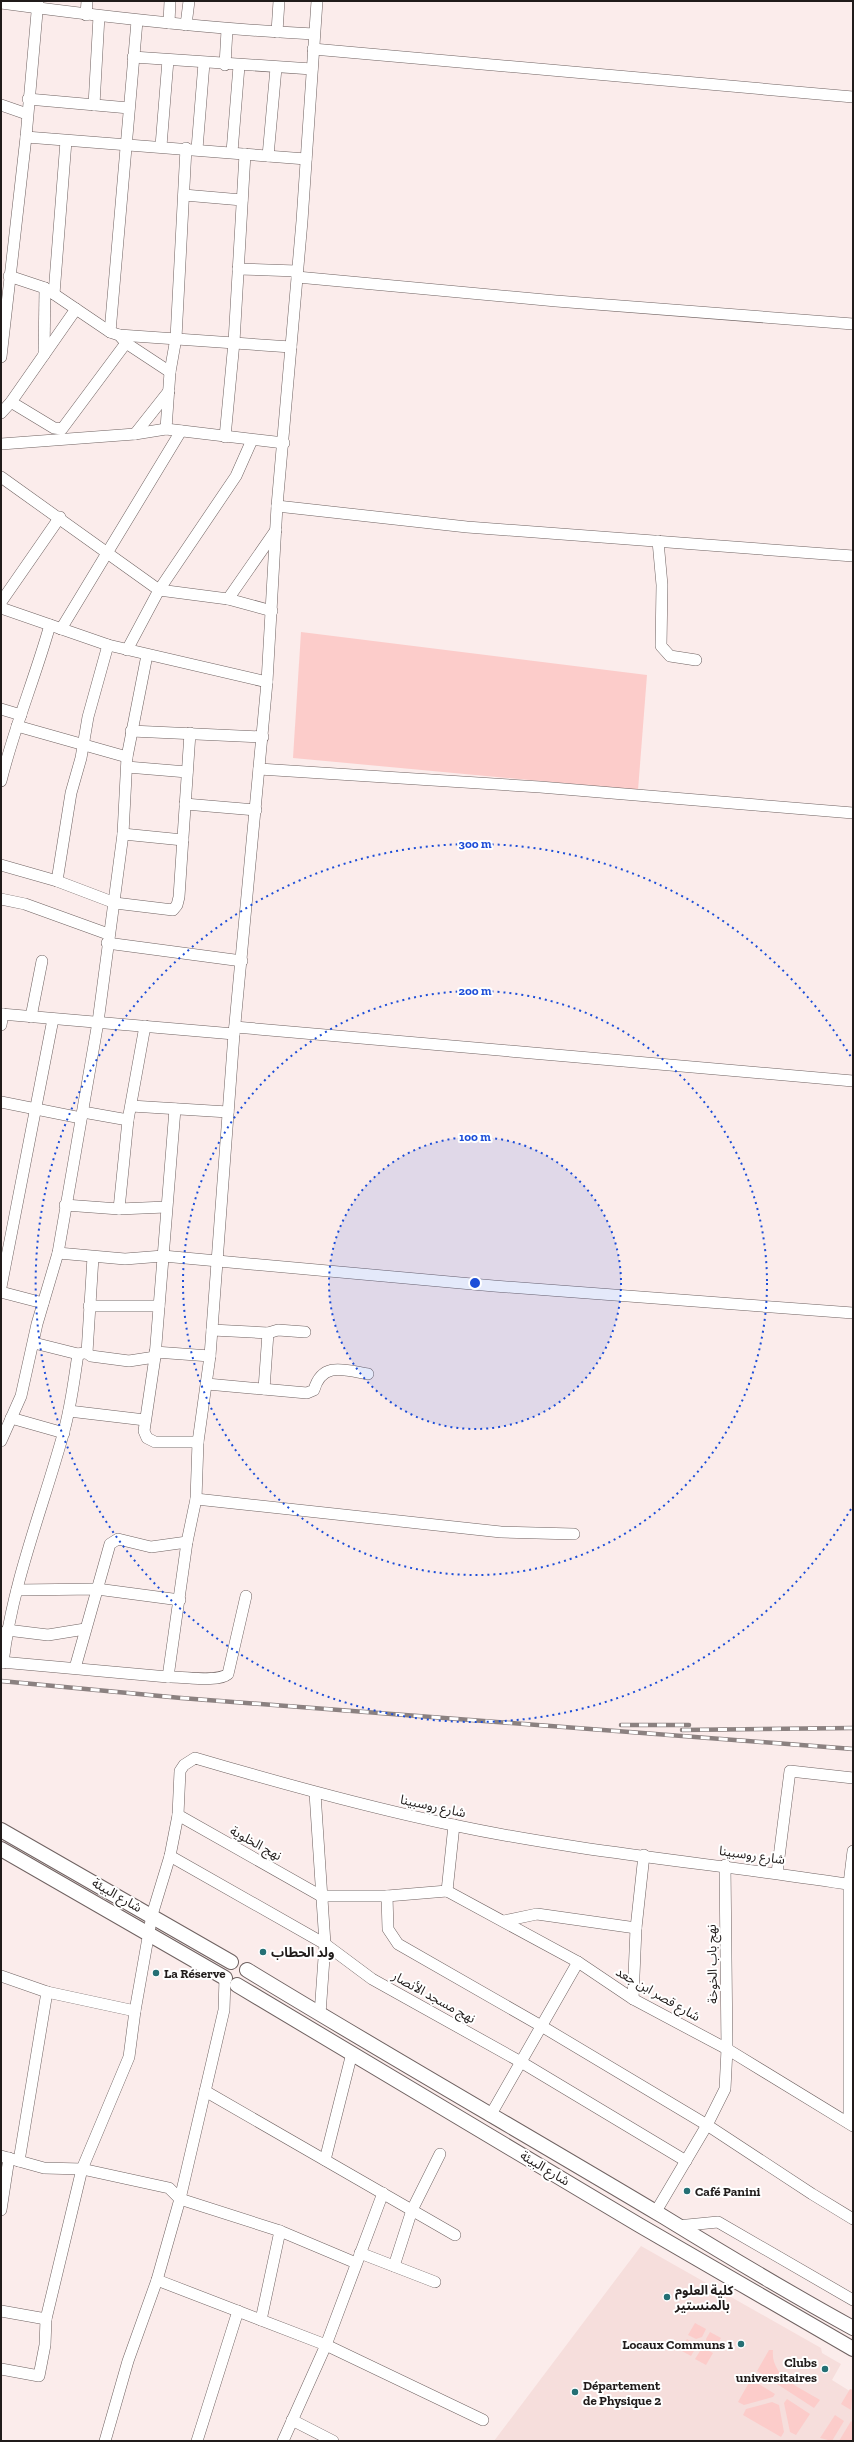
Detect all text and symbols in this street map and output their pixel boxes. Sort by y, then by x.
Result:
text: 300 m [459,837,492,851]
text: 200 m [458,984,492,998]
text: 100 m [459,1130,491,1144]
centre of rings [468,1276,482,1290]
street label: شارع روسبينا [398,1792,467,1823]
street label: نهج الخلوية [226,1823,284,1866]
street label: شارع روسبينا [718,1843,786,1870]
street label: شارع البيئة [88,1875,145,1918]
street label: نهج باب الخوخة [704,1924,723,2004]
place label: ولد الحطاب [271,1945,334,1960]
marker: ولد الحطاب [258,1947,268,1957]
street label: شارع قصر ابن جعد [612,1964,703,2027]
place label: La Réserve [164,1966,226,1981]
marker: La Réserve [151,1968,161,1978]
street label: نهج مسجد الأنصار [388,1968,478,2029]
street label: شارع البيئة [516,2147,572,2191]
place label: Café Panini [695,2184,761,2199]
marker: Café Panini [682,2186,692,2196]
place label: كلية العلوم بالمنستير [674,2283,733,2313]
marker: كلية العلوم بالمنستير [662,2292,672,2302]
place label: Locaux Communs 1 [622,2337,734,2352]
marker: Locaux Communs 1 [736,2339,746,2349]
place label: Clubs universitaires [736,2355,817,2385]
marker: Clubs universitaires [820,2364,830,2374]
place label: Département de Physique 2 [583,2378,661,2408]
marker: Département de Physique 2 [570,2387,580,2397]

